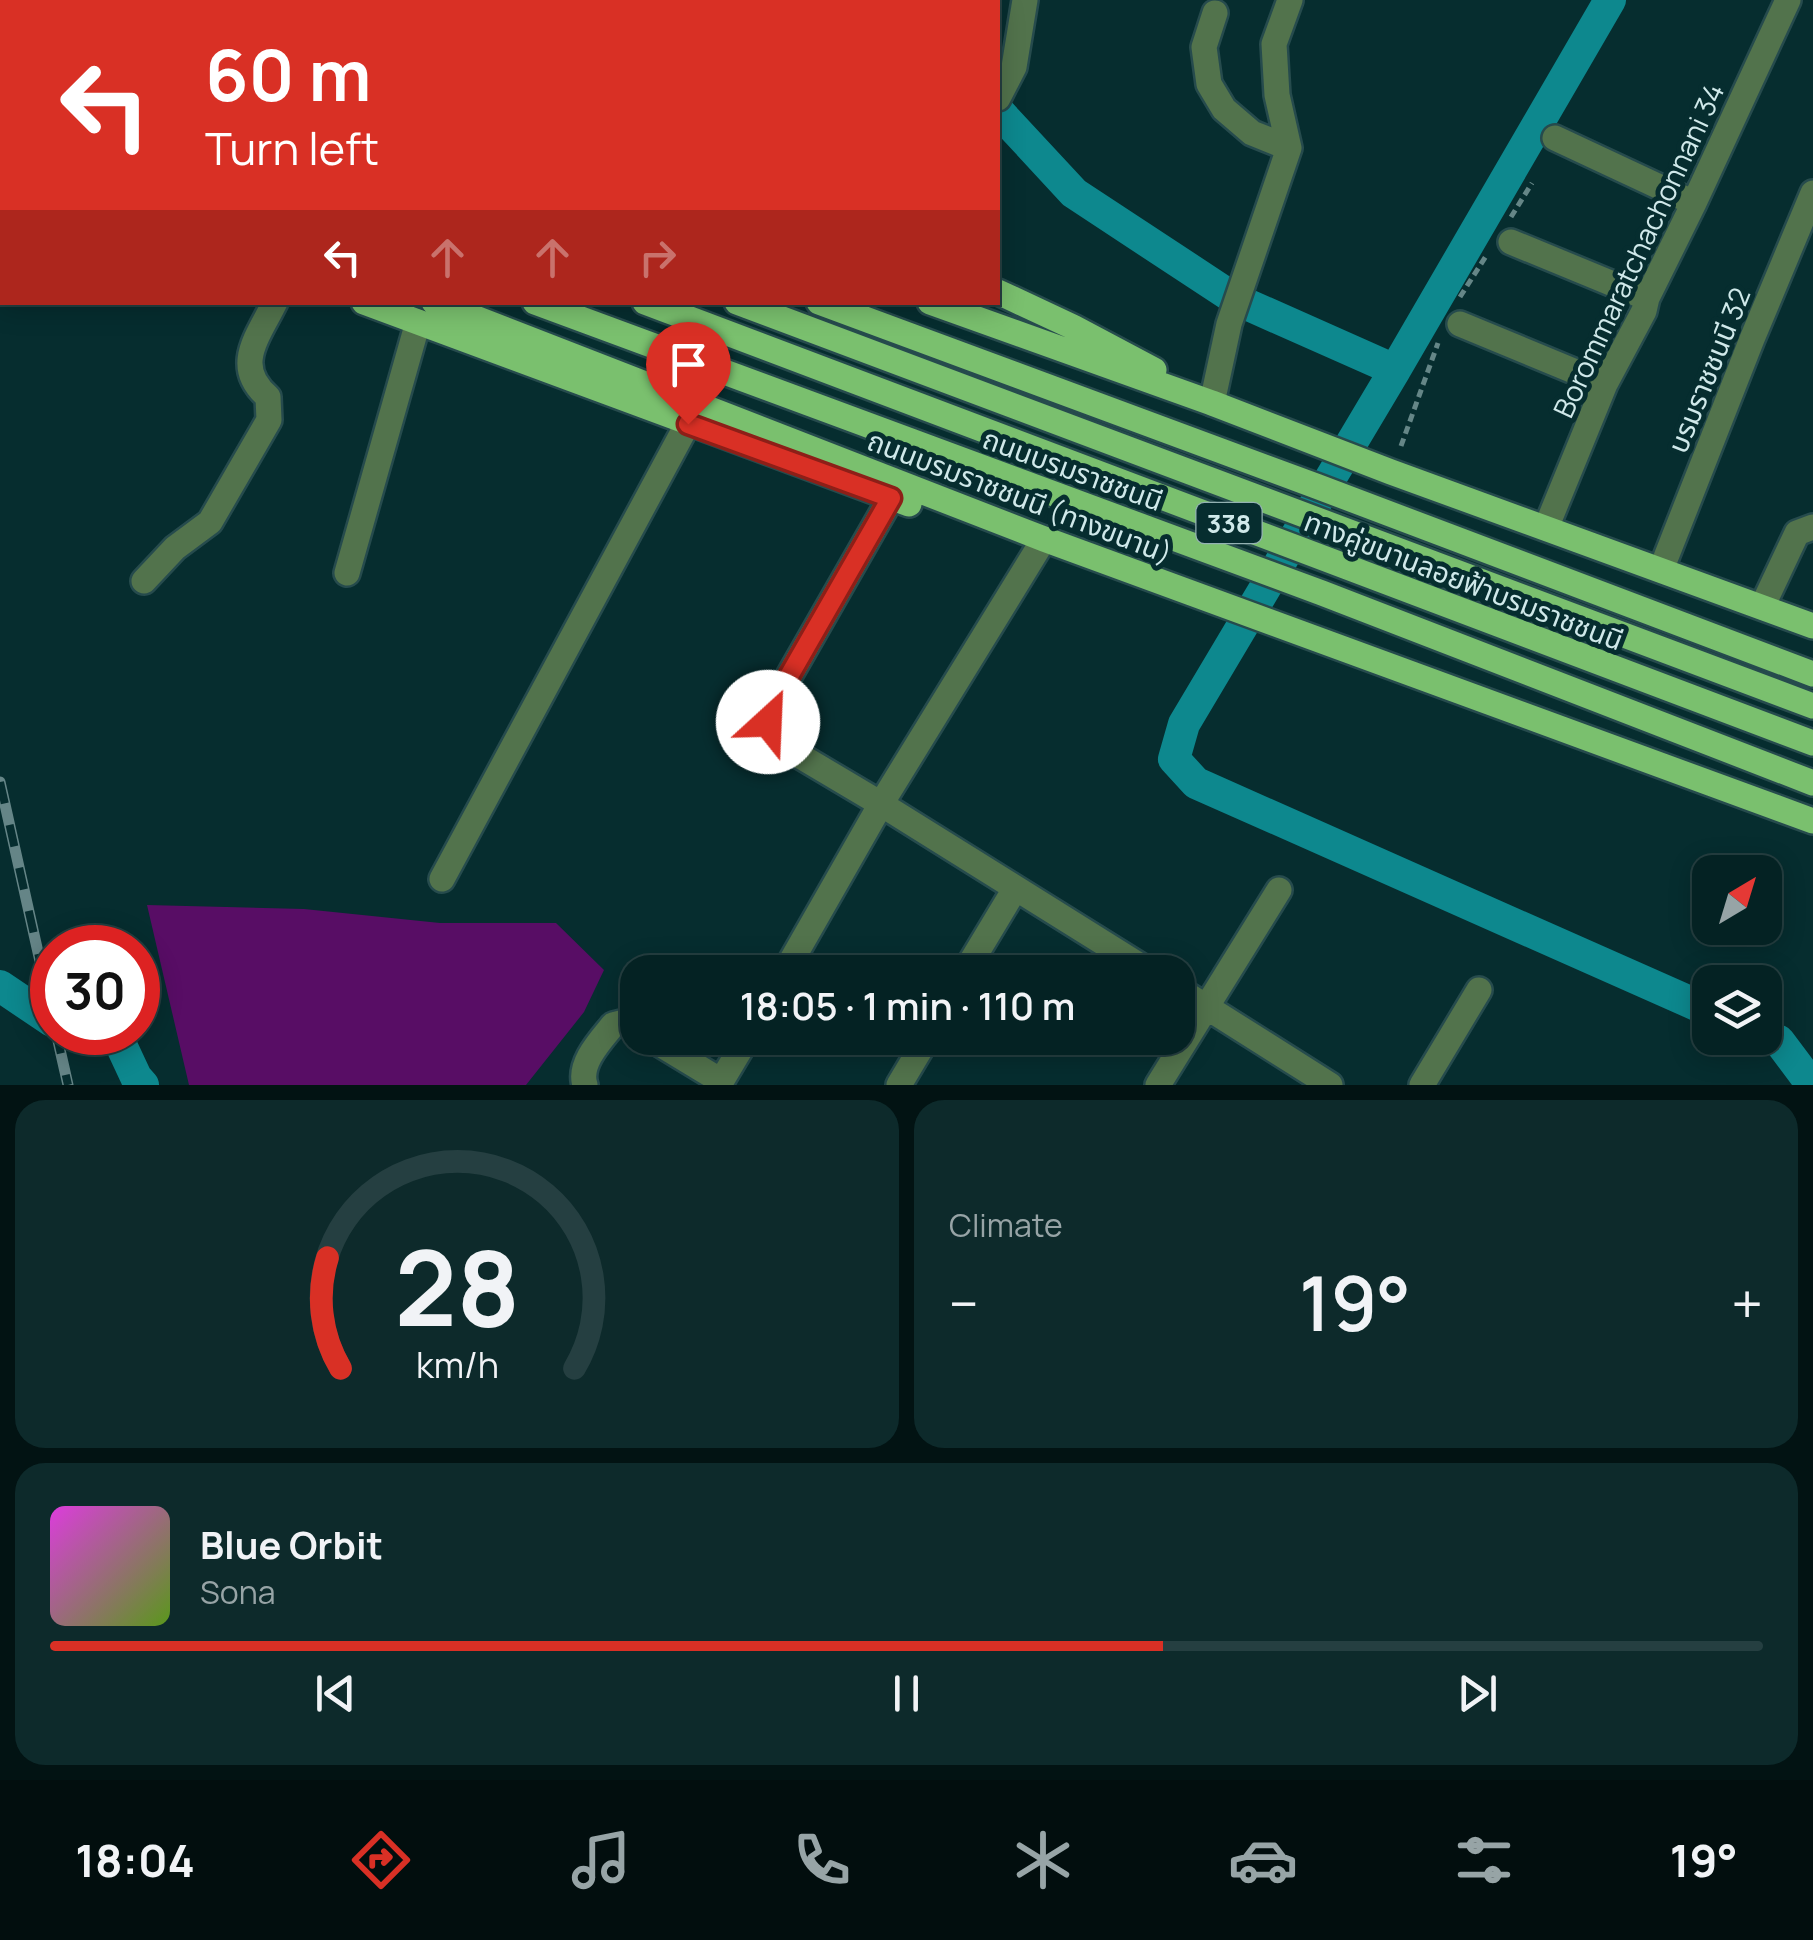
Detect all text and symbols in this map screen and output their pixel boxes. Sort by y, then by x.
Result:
text: 60 m [205,26,372,122]
icon: left [40,40,170,170]
street label: Borommaratchachonnani 34 [1544,77,1732,423]
text: Turn left [205,117,379,179]
icon: left [315,230,370,285]
icon: ahead [420,230,475,285]
icon: ahead [525,230,580,285]
icon: right [630,230,685,285]
street label: บรมราชชนนี 32 [1658,282,1758,458]
pin [646,322,731,425]
icon: arrive [661,337,716,392]
street label: ถนนบรมราชชนนี [978,419,1168,519]
street label: ถนนบรมราชชนนี (ทางขนาน) [862,420,1178,572]
street label: ทางคู่ขนานลอยฟ้าบรมราชชนนี [1299,502,1629,658]
road number: 338 [1196,503,1262,543]
position arrow [716,670,820,774]
north arrow [1692,855,1782,945]
map controls [1692,855,1782,1055]
speed limit sign: 30 [30,925,160,1055]
button: layers [1692,965,1782,1055]
text: 18:05 · 1 min · 110 m [740,979,1075,1031]
text: Climate [949,1203,1063,1247]
text: 28 [394,1215,520,1357]
text: 19° [1299,1251,1411,1354]
text: − [949,1265,979,1341]
text: + [1731,1265,1763,1341]
text: km/h [415,1340,499,1389]
text: Blue Orbit [200,1518,383,1570]
text: Sona [200,1570,275,1614]
icon: previous [308,1666,363,1721]
icon: pause [879,1666,934,1721]
icon: next [1450,1666,1505,1721]
icon: directions [346,1825,416,1895]
icon: music [566,1825,636,1895]
icon: phone [787,1825,857,1895]
icon: climate [1008,1825,1078,1895]
icon: car [1228,1825,1298,1895]
icon: filters [1449,1825,1519,1895]
text: 18:04 [75,1829,195,1891]
text: 19° [1670,1829,1738,1891]

